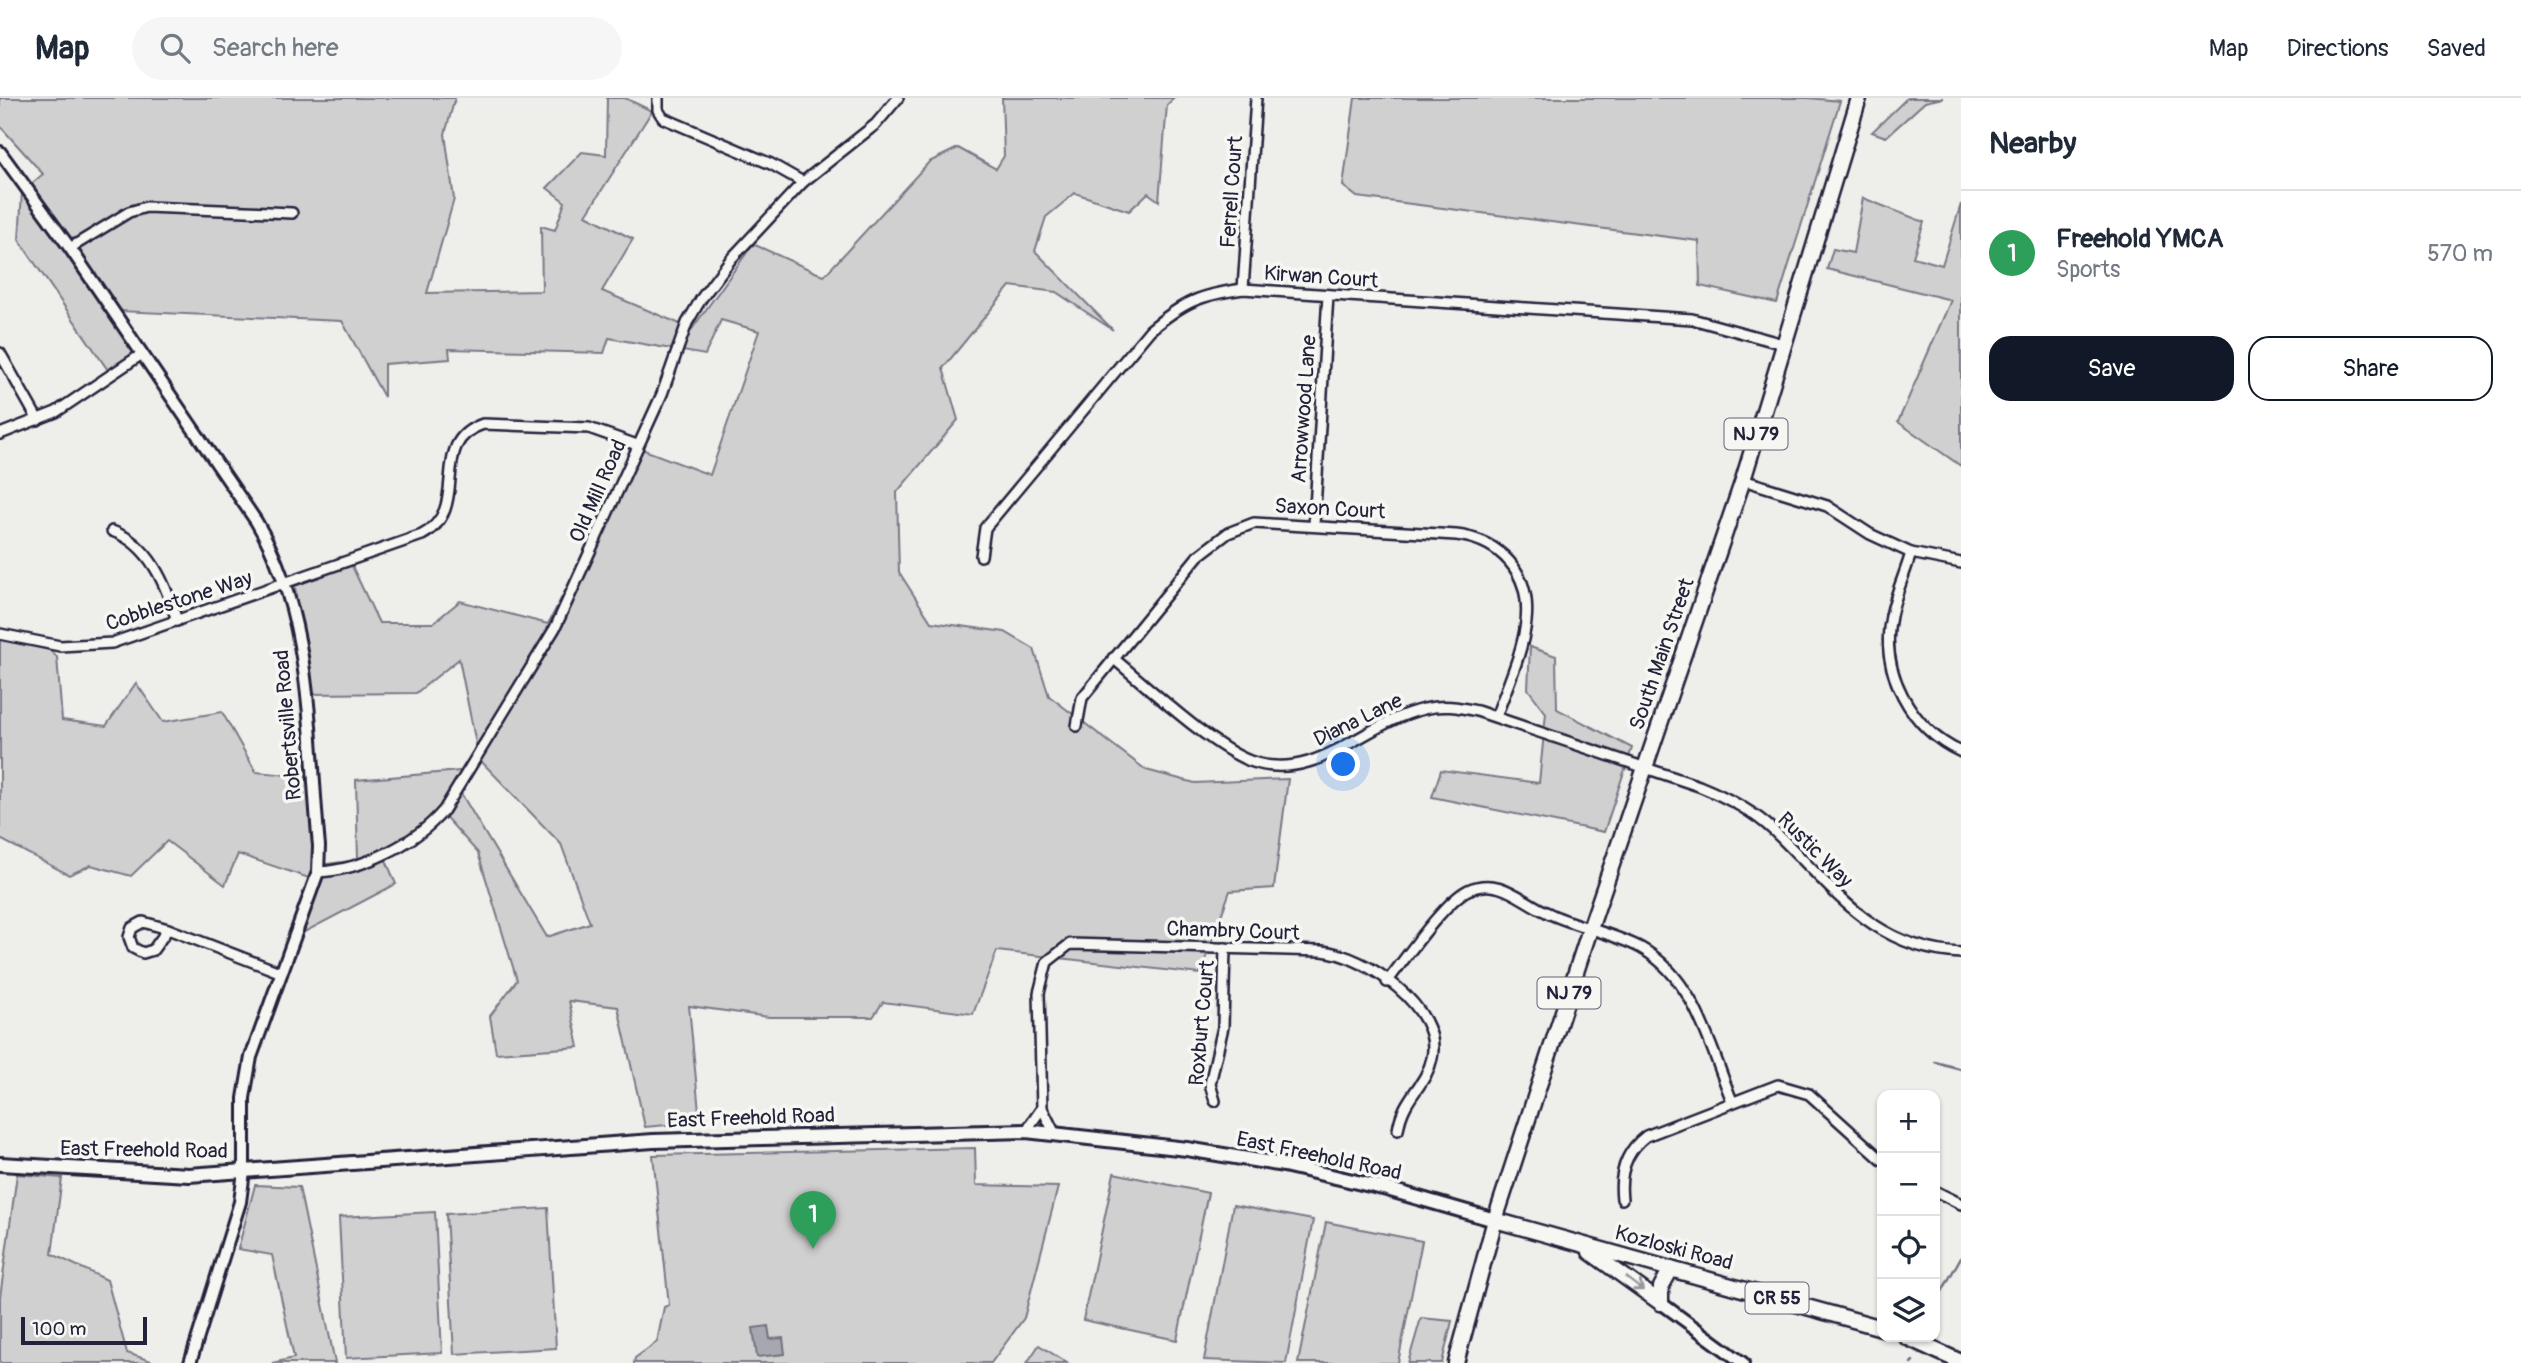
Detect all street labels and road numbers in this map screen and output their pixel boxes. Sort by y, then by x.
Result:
street label: Ferrell Court [1215,134,1249,249]
street label: Kirwan Court [1263,260,1380,294]
street label: Arrowwood Lane [1285,333,1323,484]
road number: NJ 79 [1724,418,1788,450]
street label: Old Mill Road [563,435,633,547]
street label: Saxon Court [1274,493,1387,525]
street label: Cobblestone Way [102,565,256,637]
street label: South Main Street [1623,574,1701,733]
street label: Robertsville Road [268,649,308,801]
street label: Diana Lane [1309,687,1407,753]
street label: Rustic Way [1771,806,1859,894]
street label: Chambry Court [1166,915,1301,947]
street label: Roxburt Court [1183,959,1221,1087]
road number: NJ 79 [1538,978,1600,1009]
street label: East Freehold Road [667,1102,835,1134]
street label: East Freehold Road [1234,1125,1404,1187]
street label: East Freehold Road [60,1135,228,1165]
street label: Kozloski Road [1612,1219,1736,1277]
road number: CR 55 [1746,1282,1809,1314]

